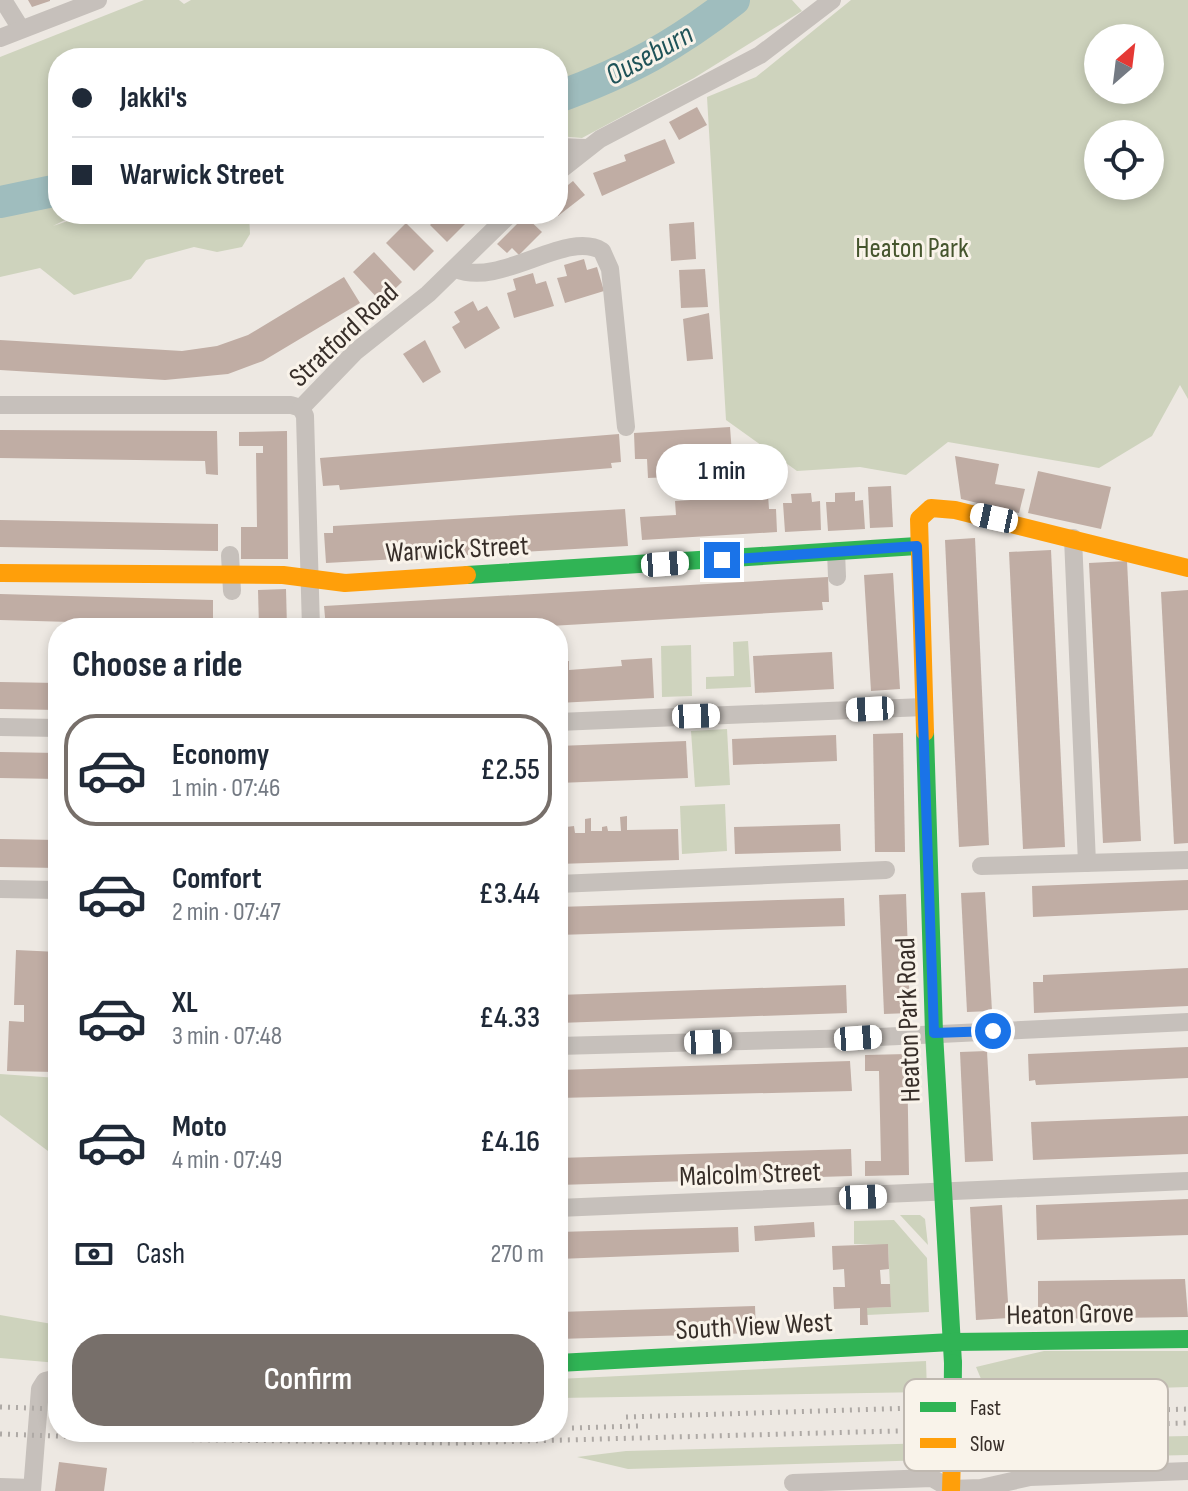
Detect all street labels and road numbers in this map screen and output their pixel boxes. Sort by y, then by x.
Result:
street label: Stratford Road [283,276,405,394]
street label: Warwick Street [385,529,529,570]
street label: Heaton Park Road [889,937,928,1103]
street label: Malcolm Street [678,1156,822,1193]
street label: Heaton Grove [1006,1297,1134,1332]
street label: South View West [675,1306,833,1347]

